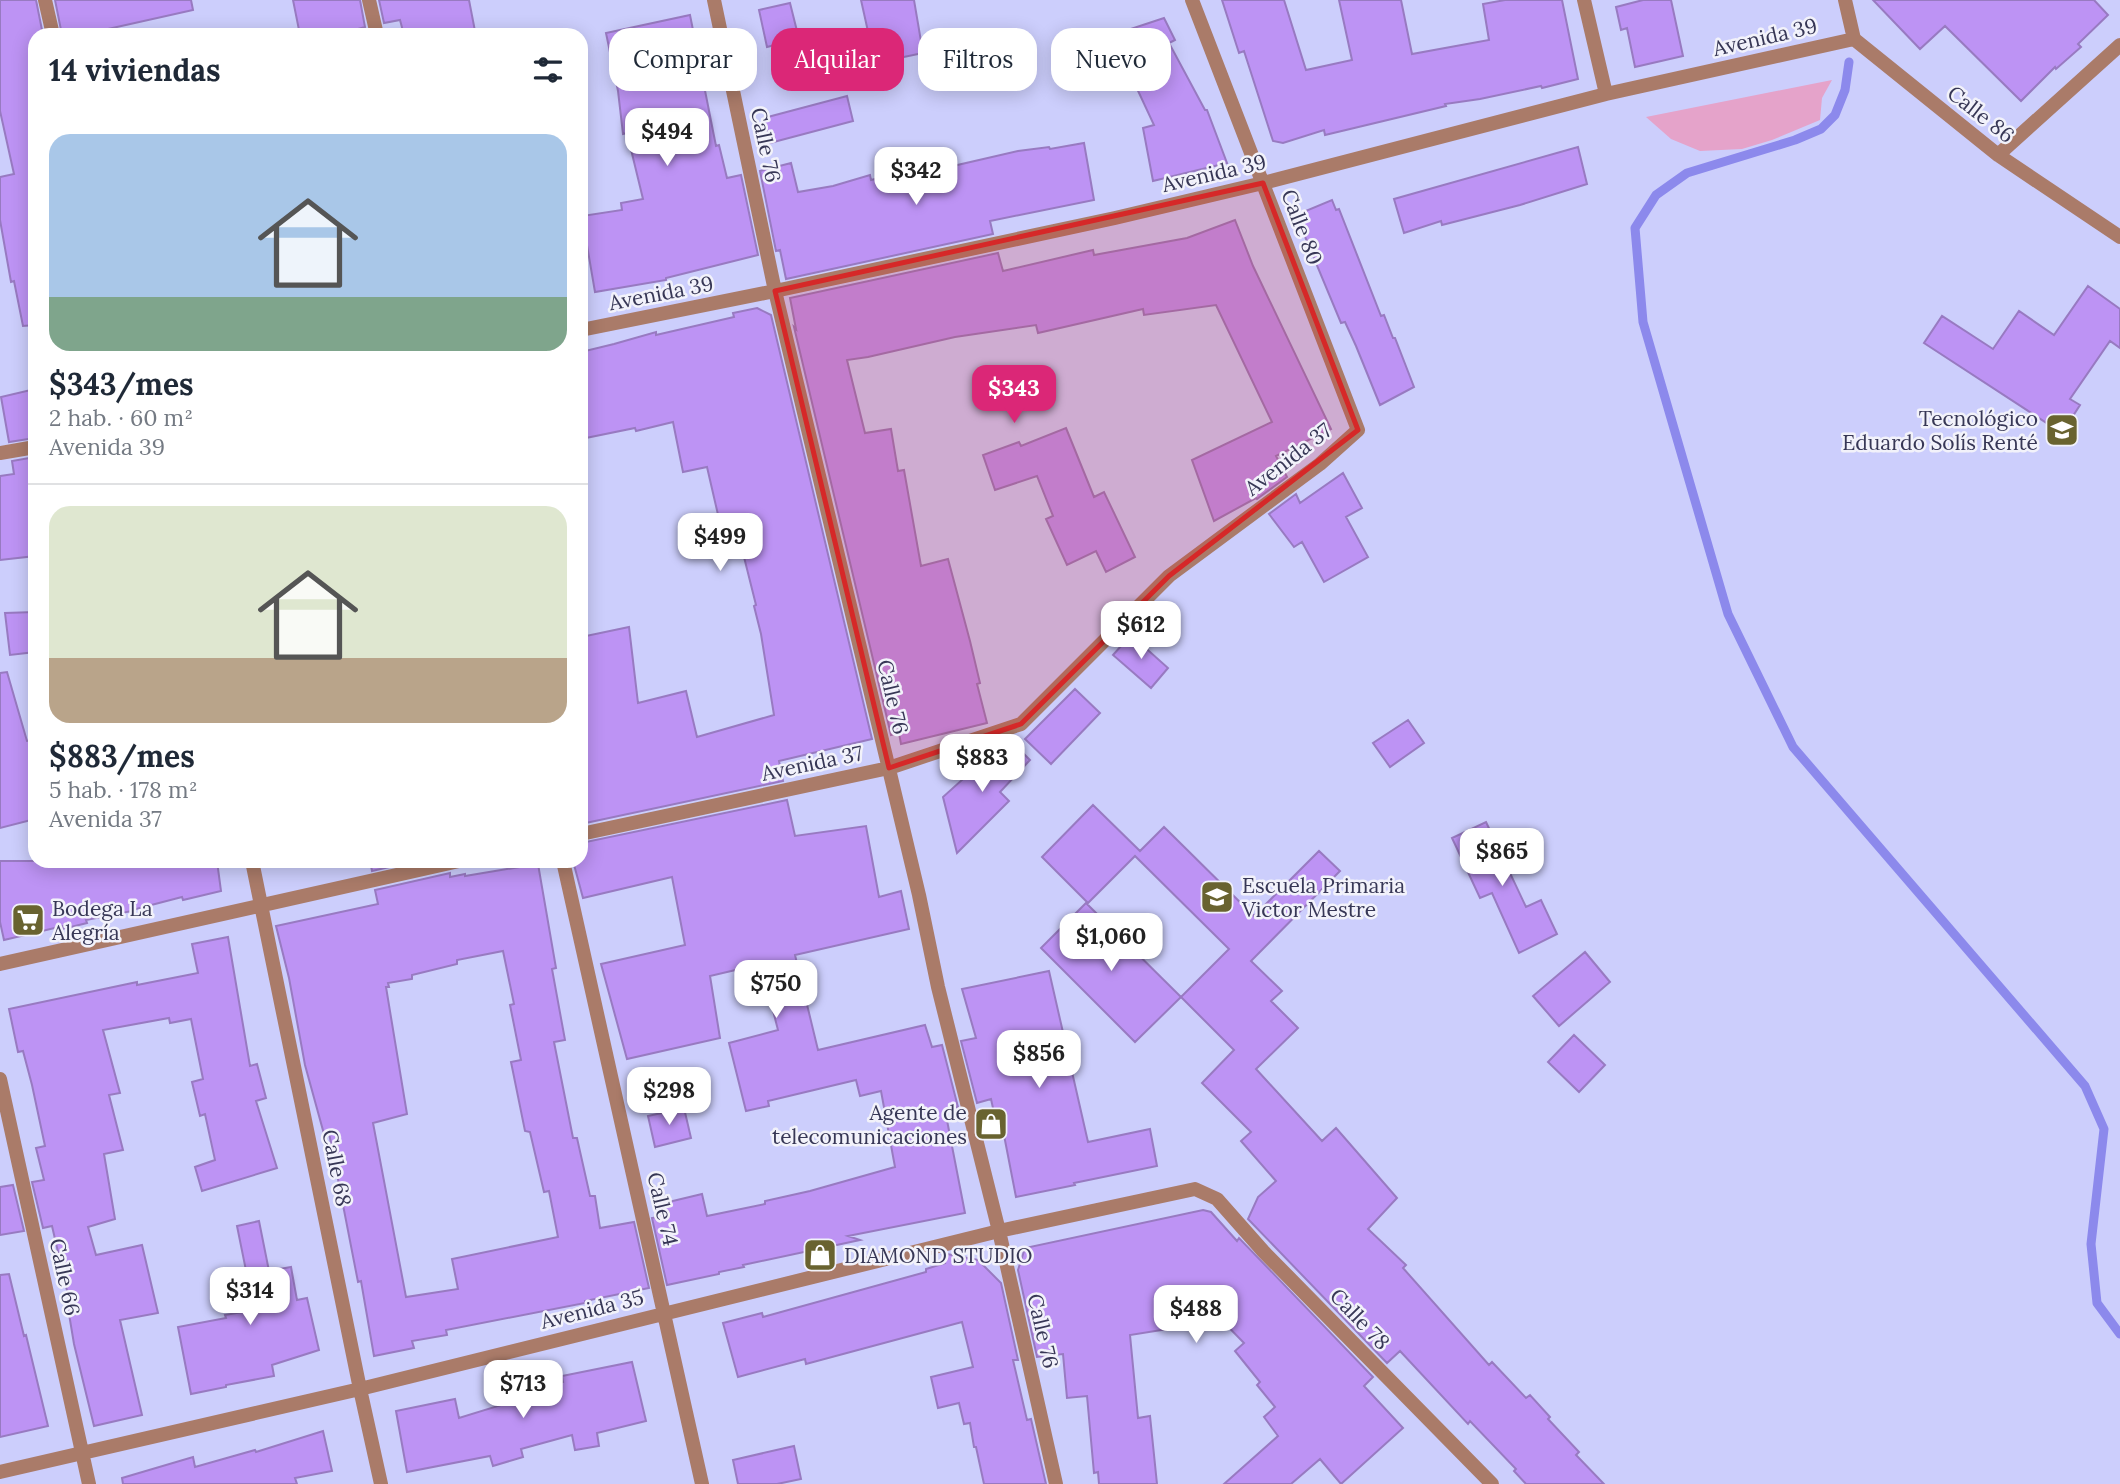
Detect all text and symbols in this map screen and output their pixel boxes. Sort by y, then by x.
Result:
street label: Avenida 39 [1709,12,1820,62]
chip: Comprar [609,28,757,91]
chip: Alquilar [771,28,904,91]
chip: Filtros [918,28,1037,91]
chip: Nuevo [1051,28,1171,91]
text: 14 viviendas [49,51,221,89]
icon: filters [529,51,567,89]
street label: Calle 86 [1942,79,2020,149]
street label: Calle 76 [745,105,787,185]
pin: $494 [626,108,708,168]
text: $494 [641,116,693,145]
pin: $342 [875,148,957,207]
street label: Avenida 39 [1158,148,1269,198]
text: $342 [890,155,942,184]
icon: home [245,180,371,306]
street label: Calle 80 [1275,185,1329,269]
street label: Avenida 39 [605,270,716,317]
text: $343/mes [49,365,194,403]
pin: $343 [973,366,1055,425]
text: $343 [988,373,1040,402]
text: 2 hab. · 60 m² [49,403,193,432]
place label: Tecnológico Eduardo Solís Renté [1842,405,2038,456]
school or university icon: Tecnológico Eduardo Solís Renté [2043,411,2081,449]
street label: Avenida 37 [1238,416,1337,502]
text: Avenida 39 [49,432,165,461]
pin: $499 [679,514,761,573]
text: $499 [694,521,746,550]
icon: home [245,552,371,678]
pin: $612 [1100,602,1182,661]
text: $612 [1117,609,1165,638]
street label: Calle 76 [871,657,915,737]
pin: $883 [941,734,1023,794]
text: $883/mes [49,737,195,775]
street label: Avenida 37 [758,739,866,787]
text: $883 [956,742,1008,771]
text: 5 hab. · 178 m² [49,775,198,804]
text: Avenida 37 [49,804,162,833]
pin: $865 [1461,828,1543,888]
text: $865 [1476,836,1528,865]
place label: Escuela Primaria Victor Mestre [1241,872,1405,923]
school or university icon: Escuela Primaria Victor Mestre [1198,878,1236,916]
place label: Bodega La Alegría [51,895,153,946]
supermarket icon: Bodega La Alegría [9,901,47,939]
pin: $1,060 [1054,914,1168,973]
text: $1,060 [1076,921,1146,950]
pin: $750 [735,960,817,1020]
text: $750 [750,968,802,997]
pin: $856 [998,1030,1080,1090]
text: $856 [1013,1038,1065,1067]
pin: $298 [628,1068,710,1127]
text: $298 [643,1075,695,1104]
place label: Agente de telecomunicaciones [772,1099,967,1150]
shop icon: Agente de telecomunicaciones [972,1105,1010,1143]
street label: Calle 68 [316,1127,358,1209]
street label: Calle 74 [641,1170,685,1248]
street label: Calle 66 [44,1236,86,1318]
shop icon: DIAMOND STUDIO [801,1236,839,1274]
place label: DIAMOND STUDIO [844,1242,1033,1269]
pin: $314 [209,1268,291,1327]
text: $314 [226,1275,274,1304]
street label: Avenida 35 [537,1283,646,1335]
street label: Calle 78 [1324,1283,1396,1355]
pin: $488 [1155,1286,1237,1345]
street label: Calle 76 [1021,1291,1065,1371]
text: $488 [1170,1293,1222,1322]
pin: $713 [482,1360,564,1420]
text: $713 [500,1368,546,1397]

